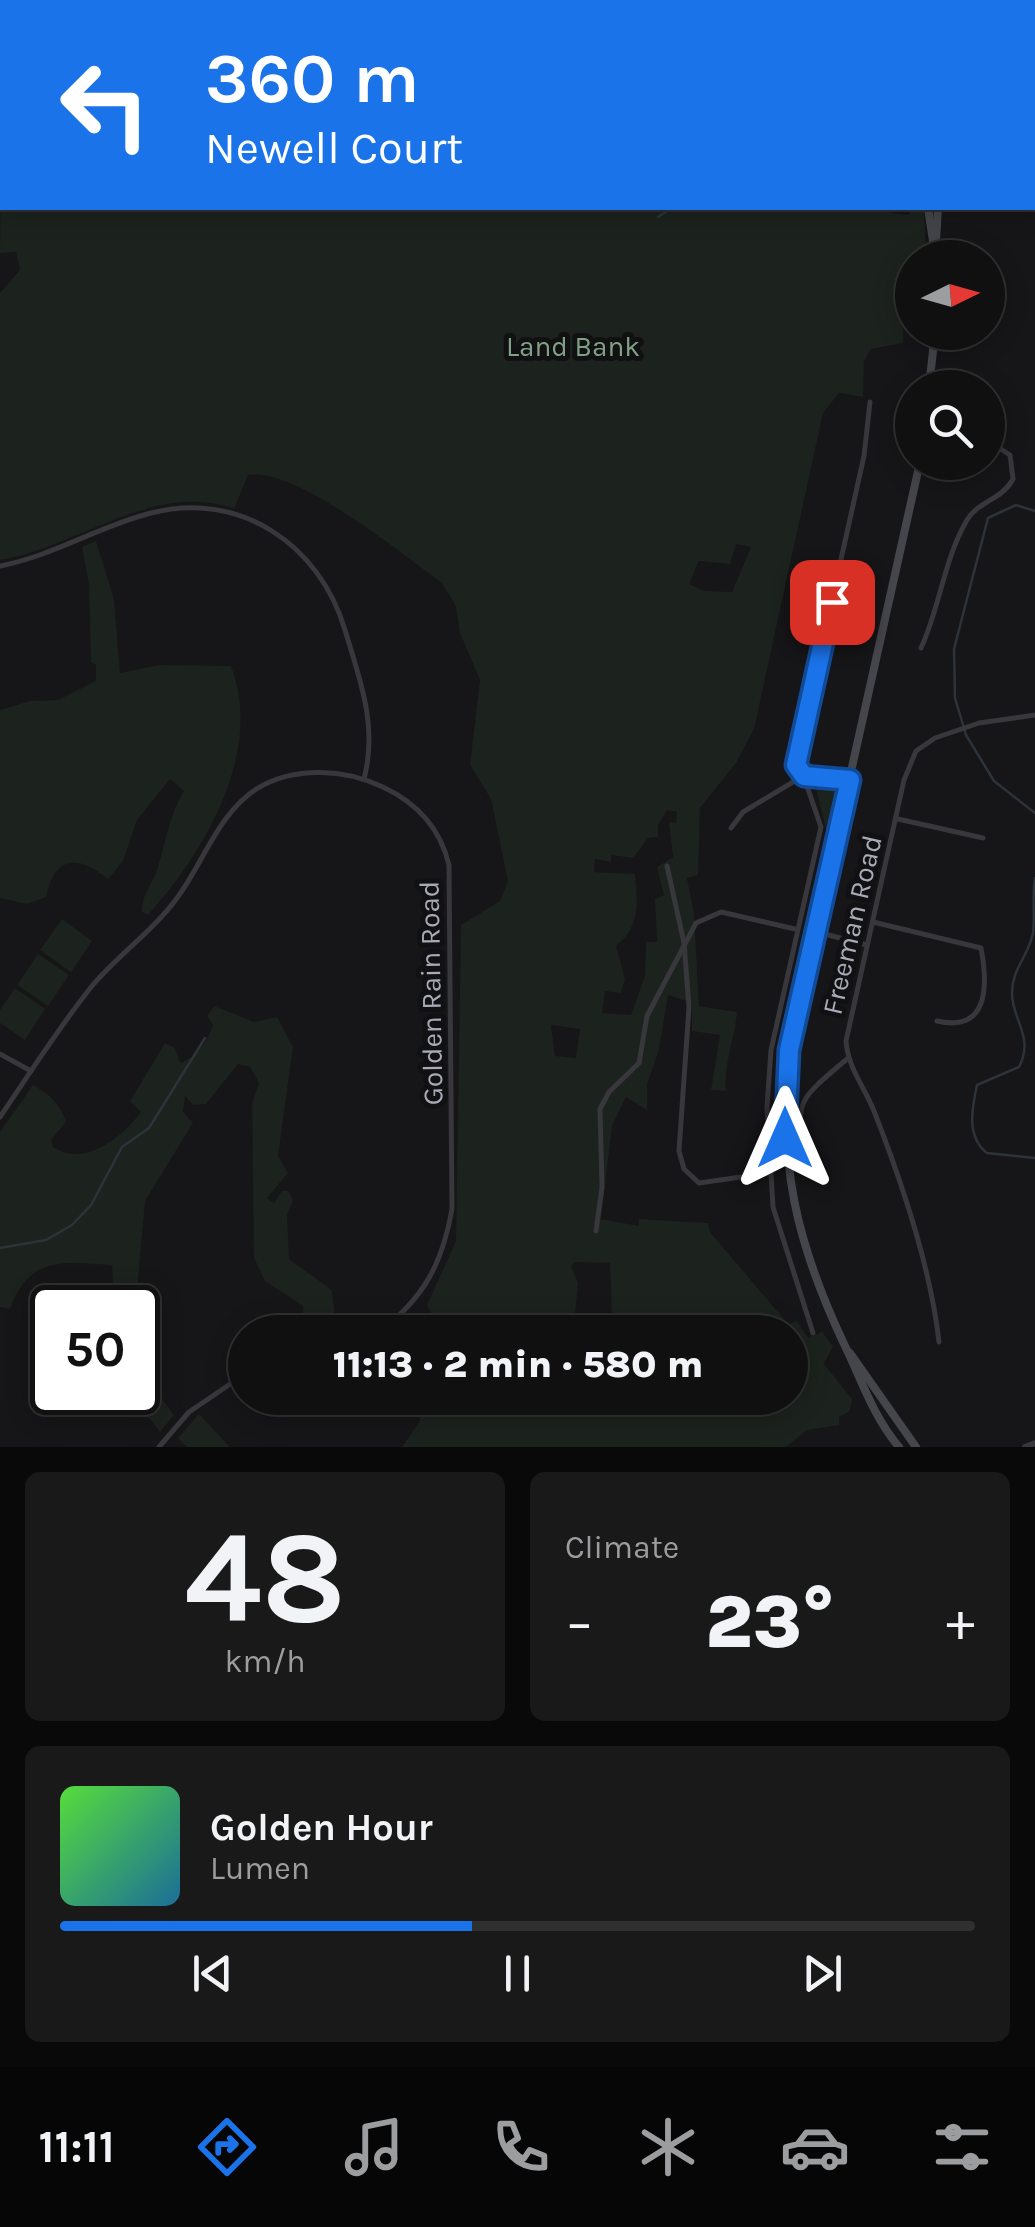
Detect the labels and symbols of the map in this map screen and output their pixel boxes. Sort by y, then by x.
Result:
north arrow [895,240,1005,350]
park label: Land Bank [506,330,640,363]
pin [790,560,875,645]
street label: Freeman Road [815,832,889,1018]
street label: Golden Rain Road [413,880,449,1106]
position arrow [733,1086,837,1190]
speed limit sign: 50 [30,1285,160,1415]

